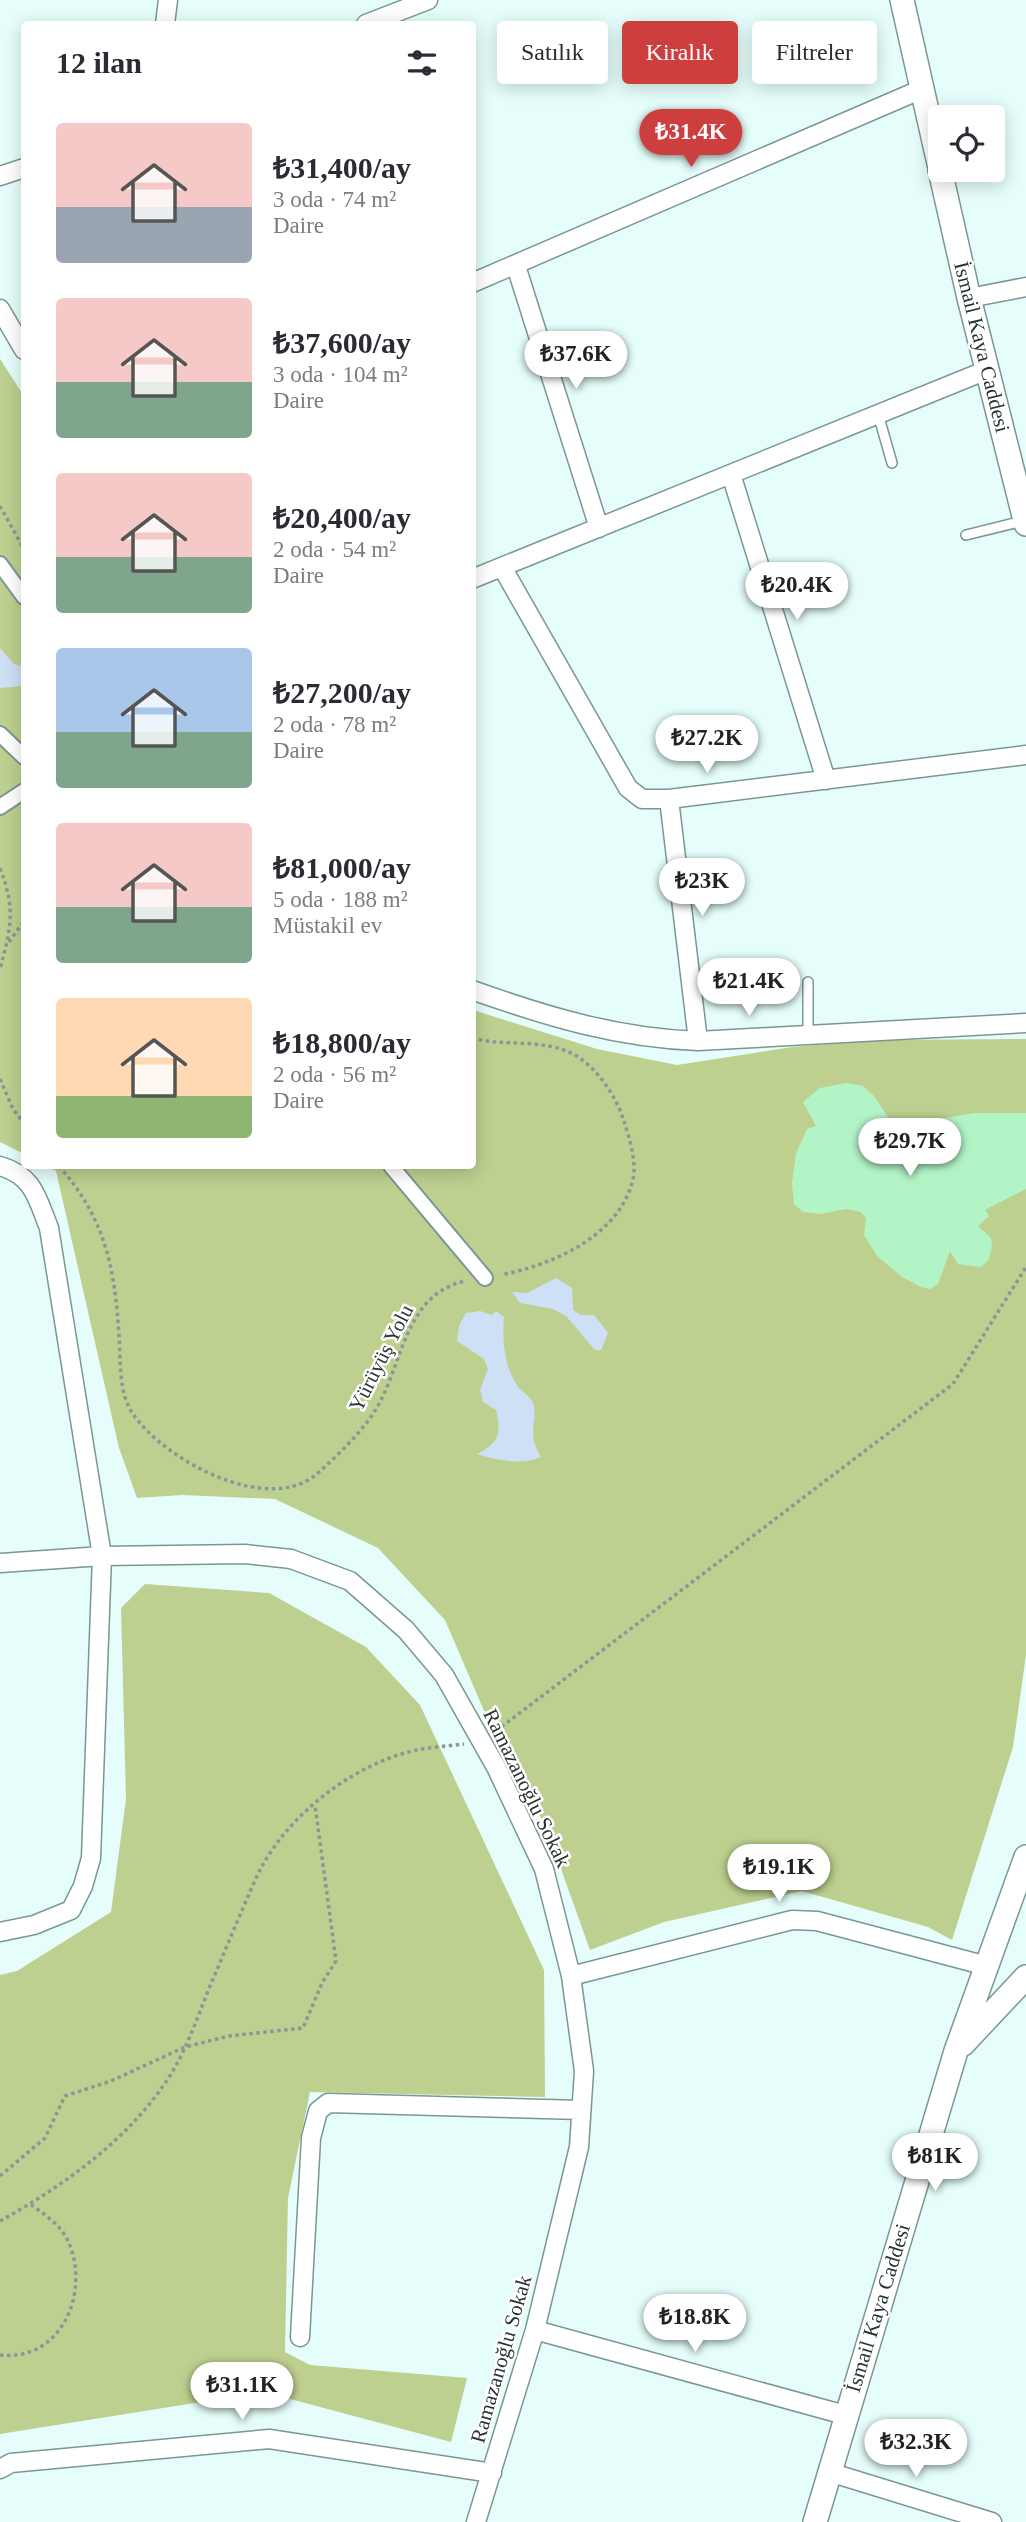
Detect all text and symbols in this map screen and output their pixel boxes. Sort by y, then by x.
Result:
chip: Satılık [497,21,608,84]
chip: Kiralık [622,21,738,84]
chip: Filtreler [752,21,877,84]
icon: filters [403,44,441,82]
text: 12 ilan [56,46,142,79]
map controls [928,105,1005,182]
button: locate [928,105,1005,182]
pin: ₺31.4K [634,110,748,169]
text: ₺31.4K [655,119,727,144]
icon: home [112,151,196,235]
text: ₺31,400/ay [273,151,411,184]
text: 3 oda · 74 m² [273,187,396,212]
text: Daire [273,213,324,238]
street label: İsmail Kaya Caddesi [949,259,1015,435]
icon: home [112,326,196,410]
text: ₺37,600/ay [273,326,411,359]
pin: ₺37.6K [519,332,633,391]
text: ₺37.6K [540,341,612,366]
text: 3 oda · 104 m² [273,362,408,387]
text: Daire [273,388,324,413]
icon: home [112,501,196,585]
text: ₺20,400/ay [273,501,411,534]
text: 2 oda · 54 m² [273,537,396,562]
pin: ₺20.4K [740,562,854,622]
text: Daire [273,563,324,588]
text: ₺20.4K [761,572,833,597]
icon: home [112,676,196,760]
text: ₺27,200/ay [273,676,411,709]
text: 2 oda · 78 m² [273,712,396,737]
pin: ₺27.2K [650,716,764,775]
text: ₺27.2K [671,725,743,750]
text: Daire [273,738,324,763]
icon: home [112,851,196,935]
text: ₺81,000/ay [273,851,411,884]
pin: ₺23K [661,858,743,918]
text: ₺23K [675,868,729,893]
text: 5 oda · 188 m² [273,887,408,912]
text: Müstakil ev [273,913,382,938]
pin: ₺21.4K [692,958,806,1018]
text: ₺21.4K [713,968,785,993]
icon: home [112,1026,196,1110]
text: ₺18,800/ay [273,1026,411,1059]
text: 2 oda · 56 m² [273,1062,396,1087]
text: Daire [273,1088,324,1113]
pin: ₺29.7K [853,1118,967,1178]
text: ₺29.7K [874,1128,946,1153]
street label: Yürüyüş Yolu [344,1300,418,1415]
street label: Ramazanoğlu Sokak [478,1705,576,1872]
pin: ₺19.1K [722,1844,836,1904]
text: ₺19.1K [743,1854,815,1879]
pin: ₺81K [894,2134,976,2193]
text: ₺81K [908,2143,962,2168]
street label: İsmail Kaya Caddesi [841,2221,915,2395]
street label: Ramazanoğlu Sokak [466,2272,537,2446]
pin: ₺18.8K [638,2294,752,2354]
text: ₺18.8K [659,2304,731,2329]
pin: ₺31.1K [185,2362,299,2422]
text: ₺31.1K [206,2372,278,2397]
pin: ₺32.3K [859,2420,973,2479]
text: ₺32.3K [880,2429,952,2454]

